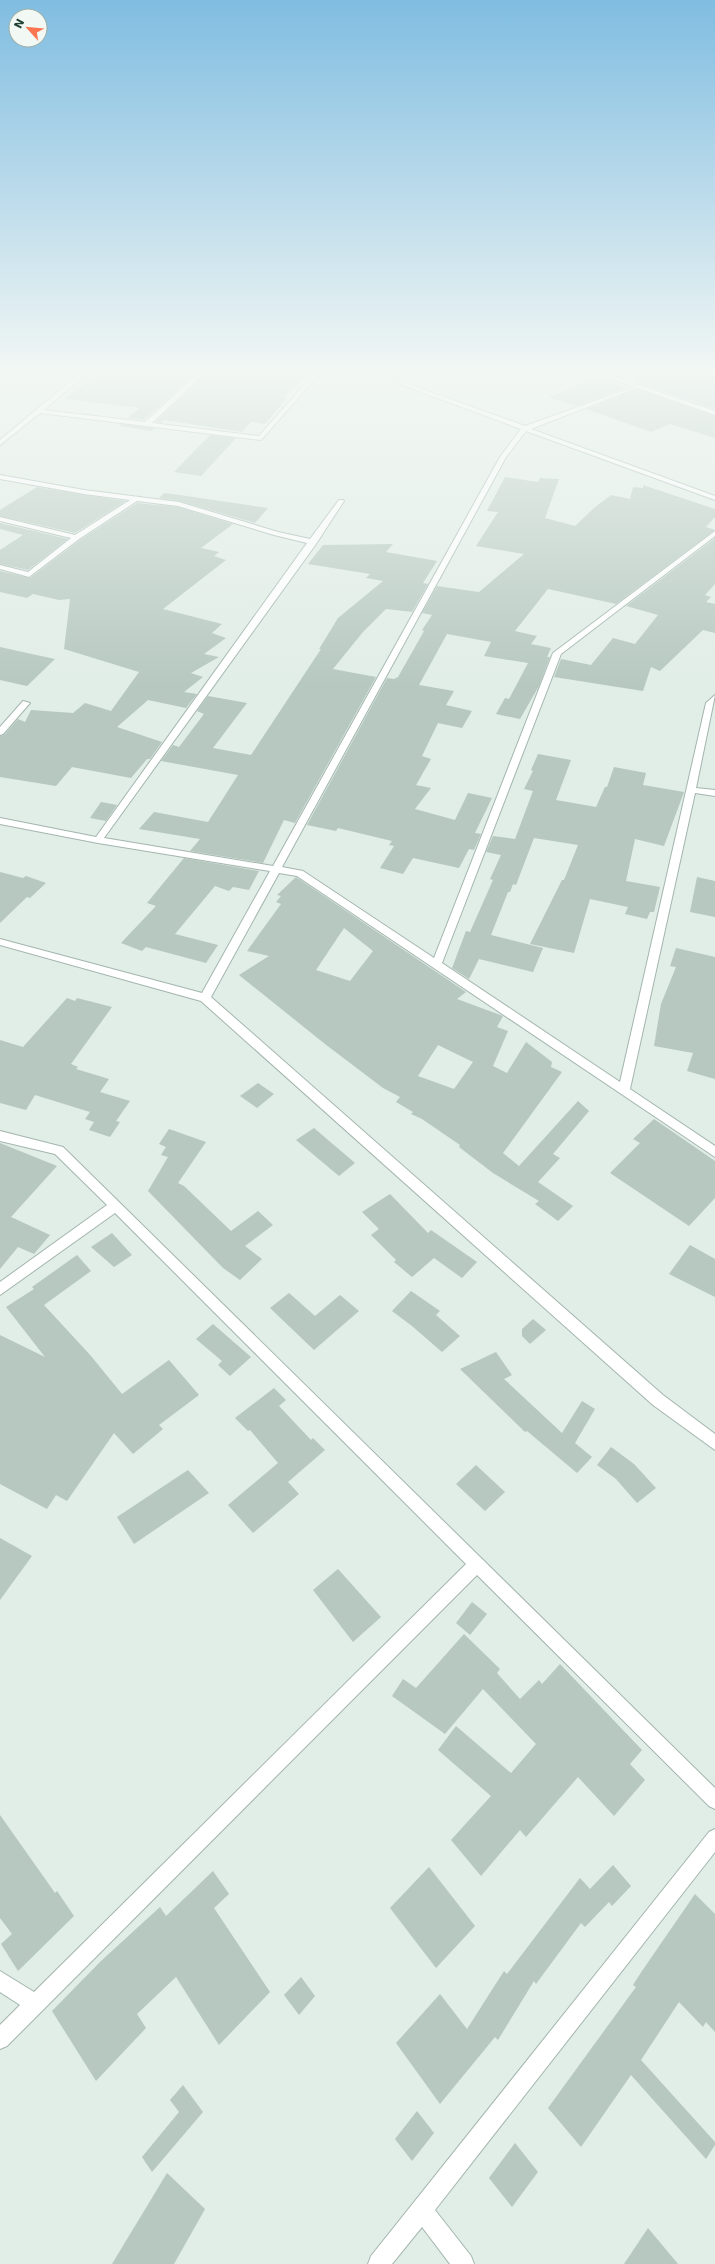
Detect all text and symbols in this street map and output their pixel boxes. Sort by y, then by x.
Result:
north arrow [8,8,48,48]
text: N [12,17,27,31]

